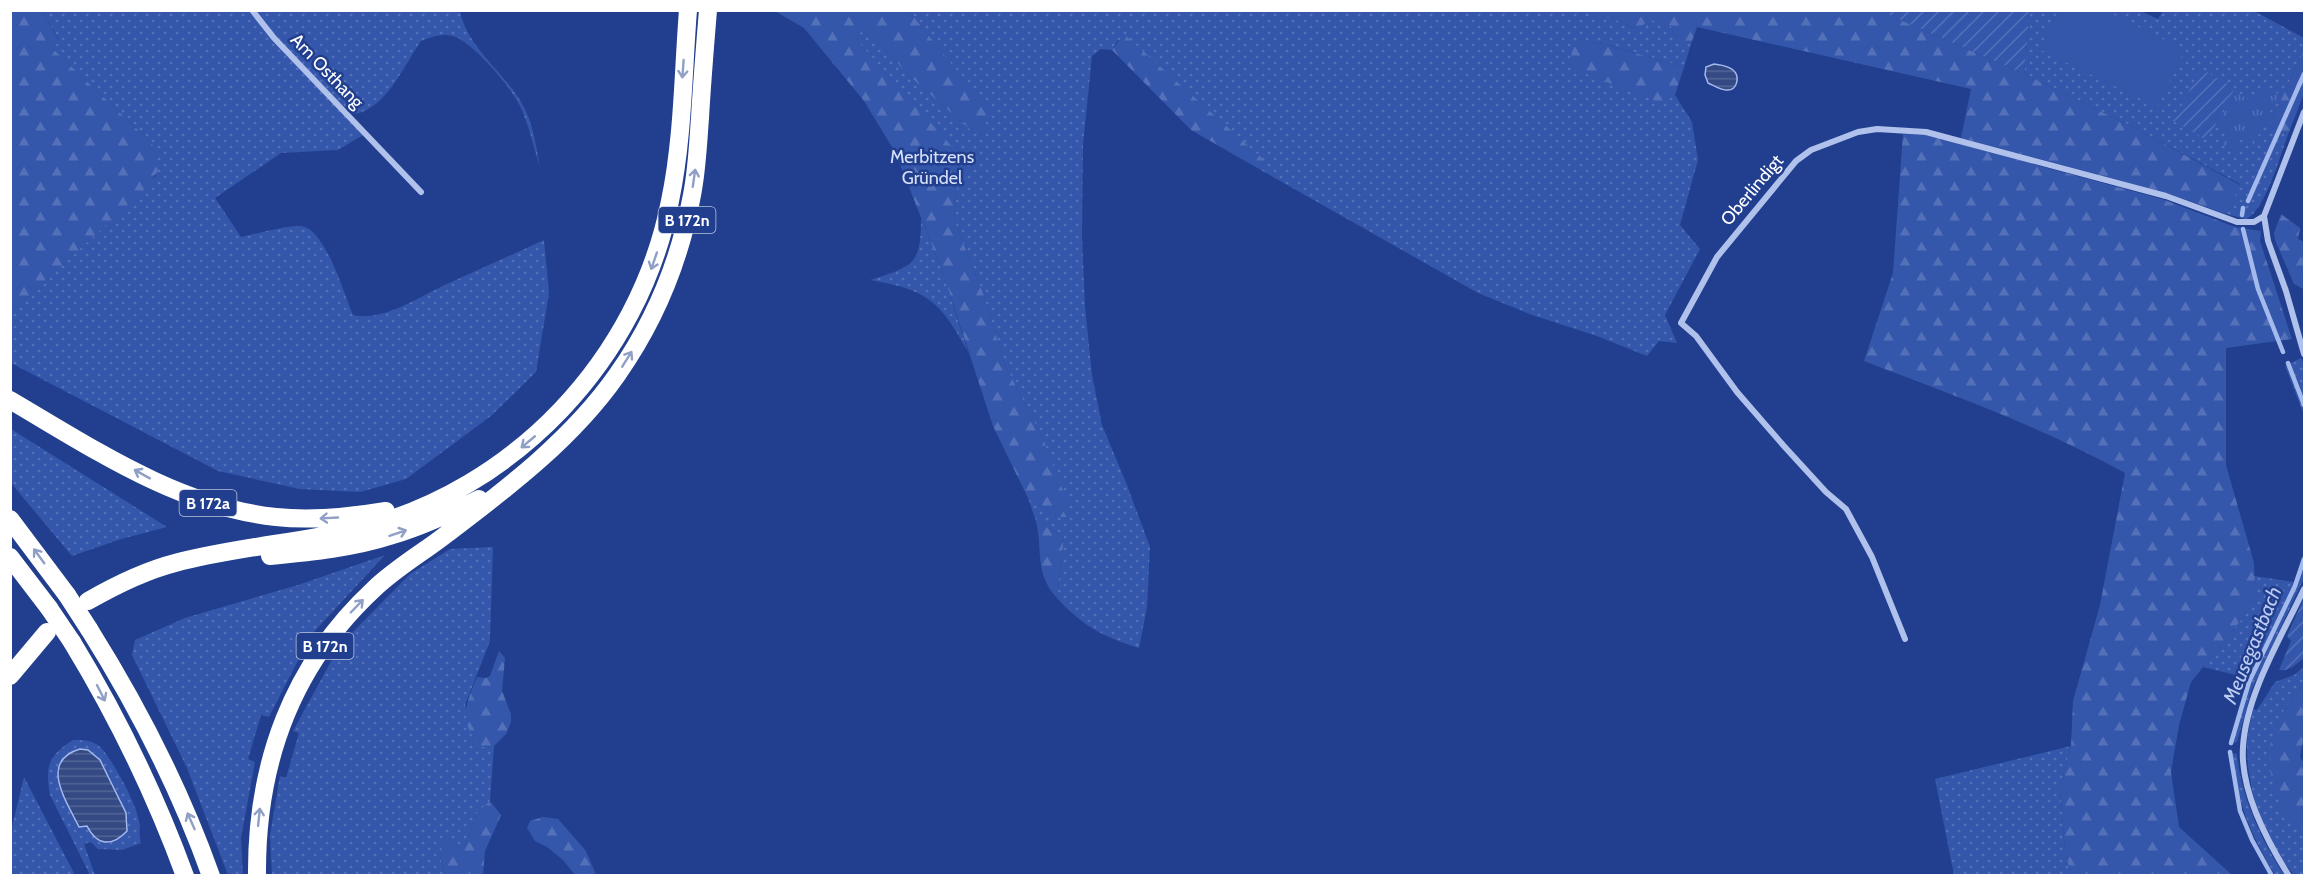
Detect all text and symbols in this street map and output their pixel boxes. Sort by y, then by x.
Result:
street label: Am Osthang [286,29,369,114]
one-way arrow [678,58,689,78]
park label: Merbitzens Gründel [890,146,974,189]
street label: Oberlindigt [1716,150,1788,230]
one-way arrow [689,169,700,188]
road number: B 172n [658,207,716,233]
one-way arrow [647,251,658,270]
one-way arrow [621,351,634,368]
one-way arrow [521,435,536,449]
one-way arrow [134,468,151,480]
road number: B 172a [180,490,236,516]
one-way arrow [320,512,340,523]
one-way arrow [388,527,407,538]
one-way arrow [33,549,46,565]
water label: Meusegastbach [2217,583,2286,708]
one-way arrow [350,599,365,614]
road number: B 172n [296,633,354,659]
one-way arrow [96,683,107,701]
one-way arrow [254,808,265,828]
one-way arrow [184,812,196,830]

